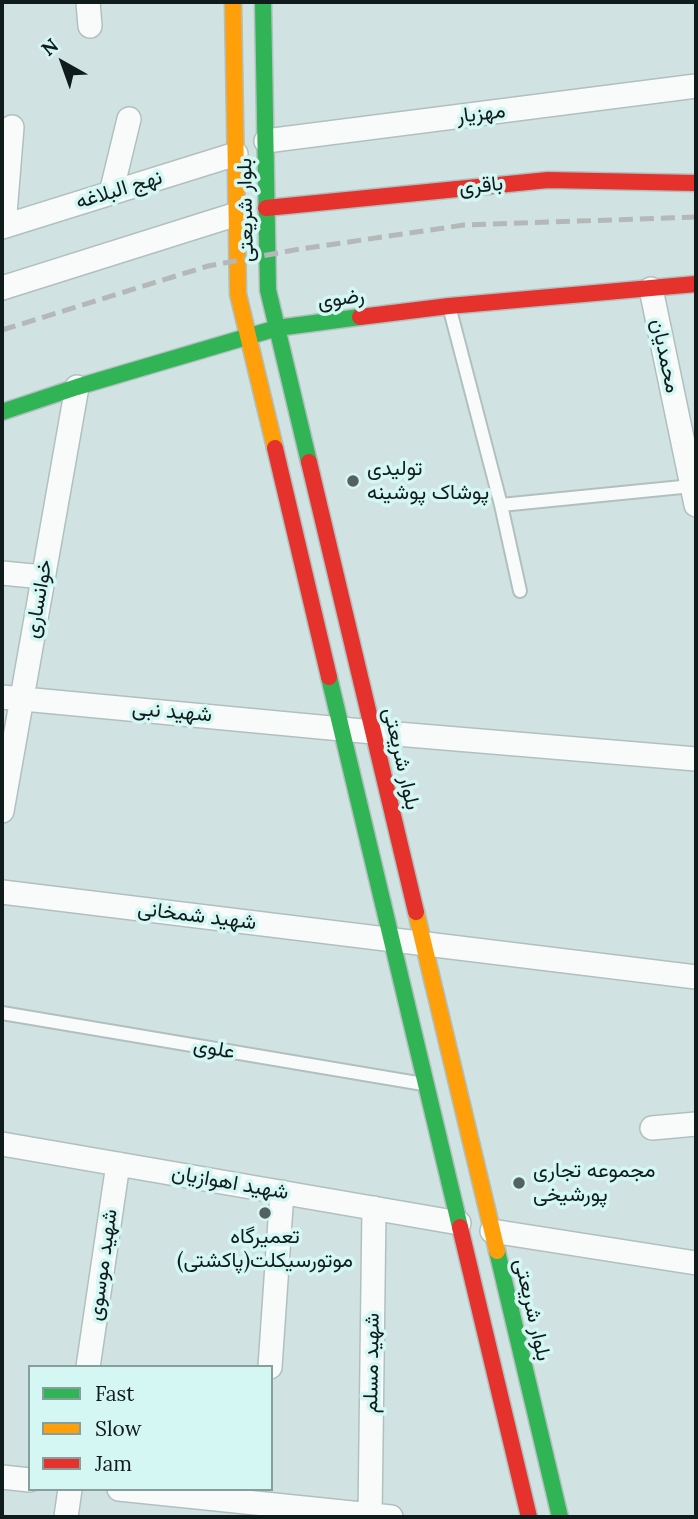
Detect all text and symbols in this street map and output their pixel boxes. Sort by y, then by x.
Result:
north arrow [28,28,98,98]
text: N [36,33,63,61]
street label: مهزیار [455,99,507,129]
street label: بلوار شریعتی [232,158,260,262]
street label: نهج البلاغه [73,165,165,215]
street label: باقری [458,171,504,201]
street label: رضوی [316,283,366,315]
street label: محمدیان [645,317,685,395]
place label: تولیدی پوشاک پوشینه [367,456,489,506]
marker: تولیدی پوشاک پوشینه [345,473,361,489]
street label: خوانساری [20,558,58,640]
street label: شهید نبی [131,696,213,728]
street label: بلوار شریعتی [377,705,425,813]
street label: شهید شمخانی [136,896,258,936]
street label: علوی [191,1033,237,1065]
place label: مجموعه تجاری پورشیخی [533,1158,656,1208]
street label: شهید اهوازیان [169,1160,291,1206]
marker: مجموعه تجاری پورشیخی [511,1175,527,1191]
marker: تعمیرگاه موتورسیکلت(پاکشتی) [257,1205,273,1221]
street label: شهید موسوی [83,1208,123,1322]
place label: تعمیرگاه موتورسیکلت(پاکشتی) [177,1224,353,1274]
street label: بلوار شریعتی [508,1256,556,1364]
street label: شهید مسلم [359,1313,385,1413]
legend [28,1365,273,1491]
text: Fast [95,1380,134,1407]
text: Slow [95,1415,142,1442]
text: Jam [95,1450,132,1477]

